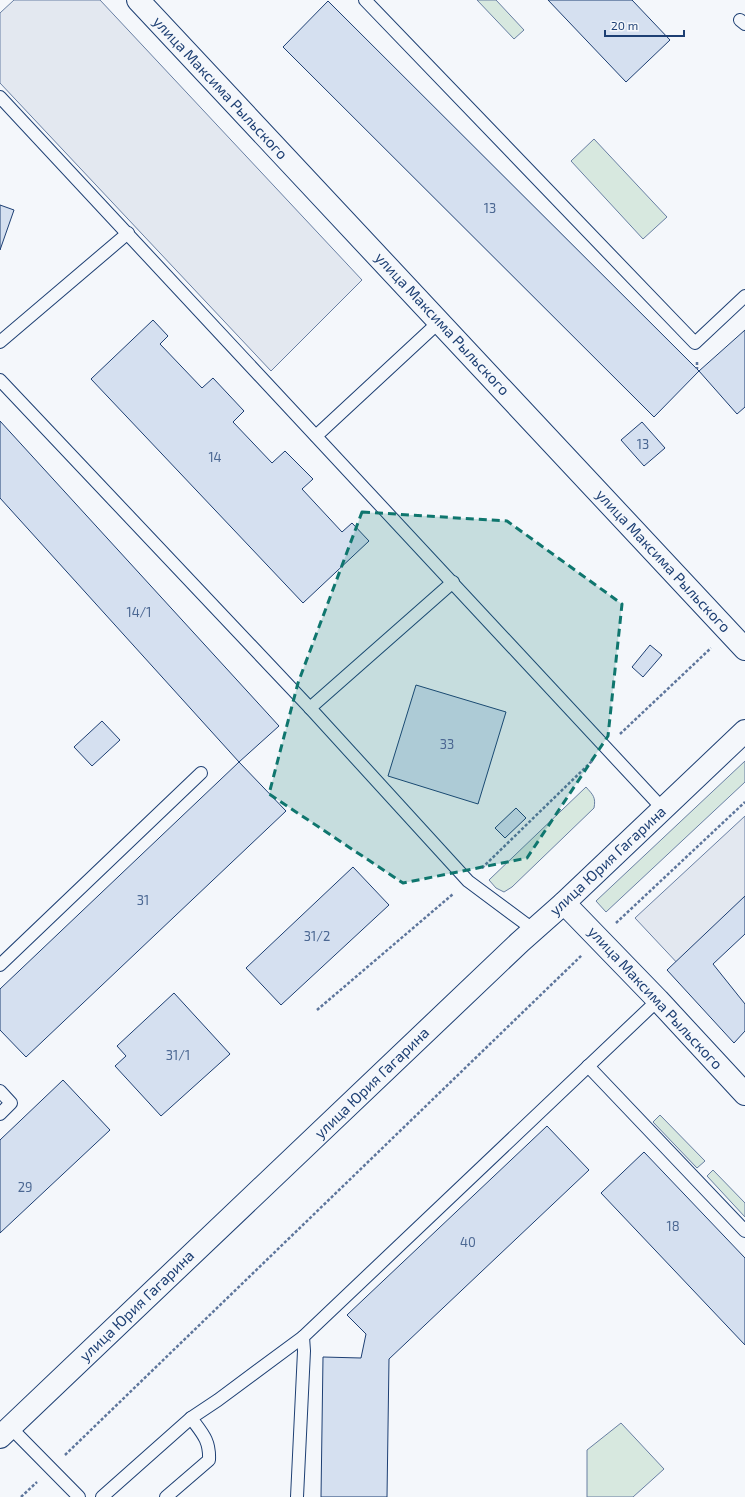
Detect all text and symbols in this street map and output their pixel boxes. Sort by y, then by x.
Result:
street label: улица Максима Рыльского [149,12,292,163]
scale bar [605,12,684,38]
text: 20 m [611,18,638,32]
house number: 13 [484,200,496,216]
street label: улица Максима Рыльского [371,248,514,399]
house number: 13 [637,436,649,452]
house number: 14 [208,449,222,465]
street label: улица Максима Рыльского [592,485,735,636]
house number: 14/1 [126,604,152,620]
house number: 33 [440,736,454,752]
street label: улица Юрия Гагарина [545,802,670,920]
house number: 31 [137,892,149,908]
street label: улица Максима Рыльского [584,922,727,1073]
house number: 31/2 [304,928,330,944]
street label: улица Юрия Гагарина [310,1023,433,1142]
house number: 31/1 [166,1047,190,1063]
house number: 29 [18,1179,32,1195]
house number: 18 [666,1218,680,1234]
house number: 40 [460,1234,476,1250]
street label: улица Юрия Гагарина [75,1246,198,1365]

